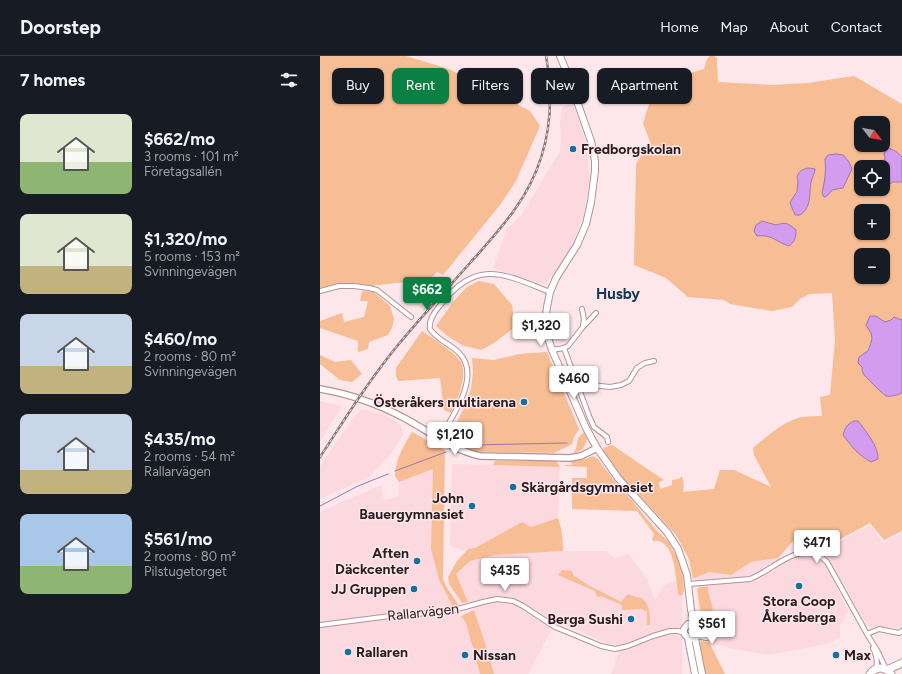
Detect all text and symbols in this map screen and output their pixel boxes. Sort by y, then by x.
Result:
text: Doorstep [20,16,101,39]
text: Home [660,19,699,36]
text: Map [721,19,748,36]
text: About [770,19,809,36]
text: Contact [831,19,882,36]
chip: Buy [332,68,384,104]
chip: Rent [392,68,449,104]
chip: Filters [457,68,523,104]
chip: New [531,68,589,104]
chip: Apartment [597,68,692,104]
icon: filters [278,69,300,91]
text: 7 homes [20,70,85,90]
north arrow [854,116,890,152]
map controls [854,116,890,284]
text: $662/mo [144,129,215,149]
icon: home [52,130,100,178]
place label: Fredborgskolan [581,141,681,158]
marker: Fredborgskolan [568,144,578,154]
text: 3 rooms · 101 m² [144,149,239,164]
button: locate [854,160,890,196]
text: Företagsallén [144,164,222,179]
button: + [854,204,890,240]
text: $1,320/mo [144,229,227,249]
icon: home [52,230,100,278]
button: − [854,248,890,284]
text: 5 rooms · 153 m² [144,249,240,264]
text: Svinningevägen [144,264,236,279]
pin: $662 [403,277,451,311]
text: $662 [412,282,442,297]
district label: Husby [596,285,640,303]
pin: $1,320 [508,313,574,347]
text: $1,320 [521,318,561,333]
text: $460/mo [144,329,217,349]
icon: home [52,330,100,378]
text: 2 rooms · 80 m² [144,349,236,364]
text: Svinningevägen [144,364,236,379]
pin: $460 [550,366,598,400]
text: $460 [558,371,590,386]
place label: Österåkers multiarena [374,394,516,411]
marker: Österåkers multiarena [519,397,529,407]
pin: $1,210 [422,422,488,456]
text: $1,210 [436,427,474,442]
text: $435/mo [144,429,216,449]
icon: home [52,430,100,478]
text: 2 rooms · 54 m² [144,449,235,464]
text: Rallarvägen [144,464,211,479]
place label: Skärgårdsgymnasiet [521,479,654,496]
marker: Skärgårdsgymnasiet [508,482,518,492]
place label: John Bauergymnasiet [359,490,464,523]
marker: John Bauergymnasiet [467,501,477,511]
text: $561/mo [144,529,212,549]
icon: home [52,530,100,578]
pin: $471 [793,530,841,564]
text: $471 [803,535,831,550]
place label: Aften Däckcenter [335,545,410,578]
text: 2 rooms · 80 m² [144,549,236,564]
marker: Aften Däckcenter [412,556,422,566]
pin: $435 [481,558,529,592]
text: $435 [490,563,520,578]
text: Pilstugetorget [144,564,227,579]
place label: JJ Gruppen [331,581,406,598]
marker: Stora Coop Åkersberga [794,581,804,591]
marker: JJ Gruppen [409,584,419,594]
place label: Stora Coop Åkersberga [762,593,836,626]
street label: Rallarvägen [386,600,460,625]
place label: Berga Sushi [548,611,623,628]
pin: $561 [688,611,736,645]
marker: Berga Sushi [626,614,636,624]
text: $561 [698,616,726,631]
place label: Rallaren [356,644,408,661]
marker: Rallaren [343,647,353,657]
place label: Nissan [473,647,516,664]
place label: Max [844,647,871,664]
marker: Nissan [460,650,470,660]
marker: Max [831,650,841,660]

